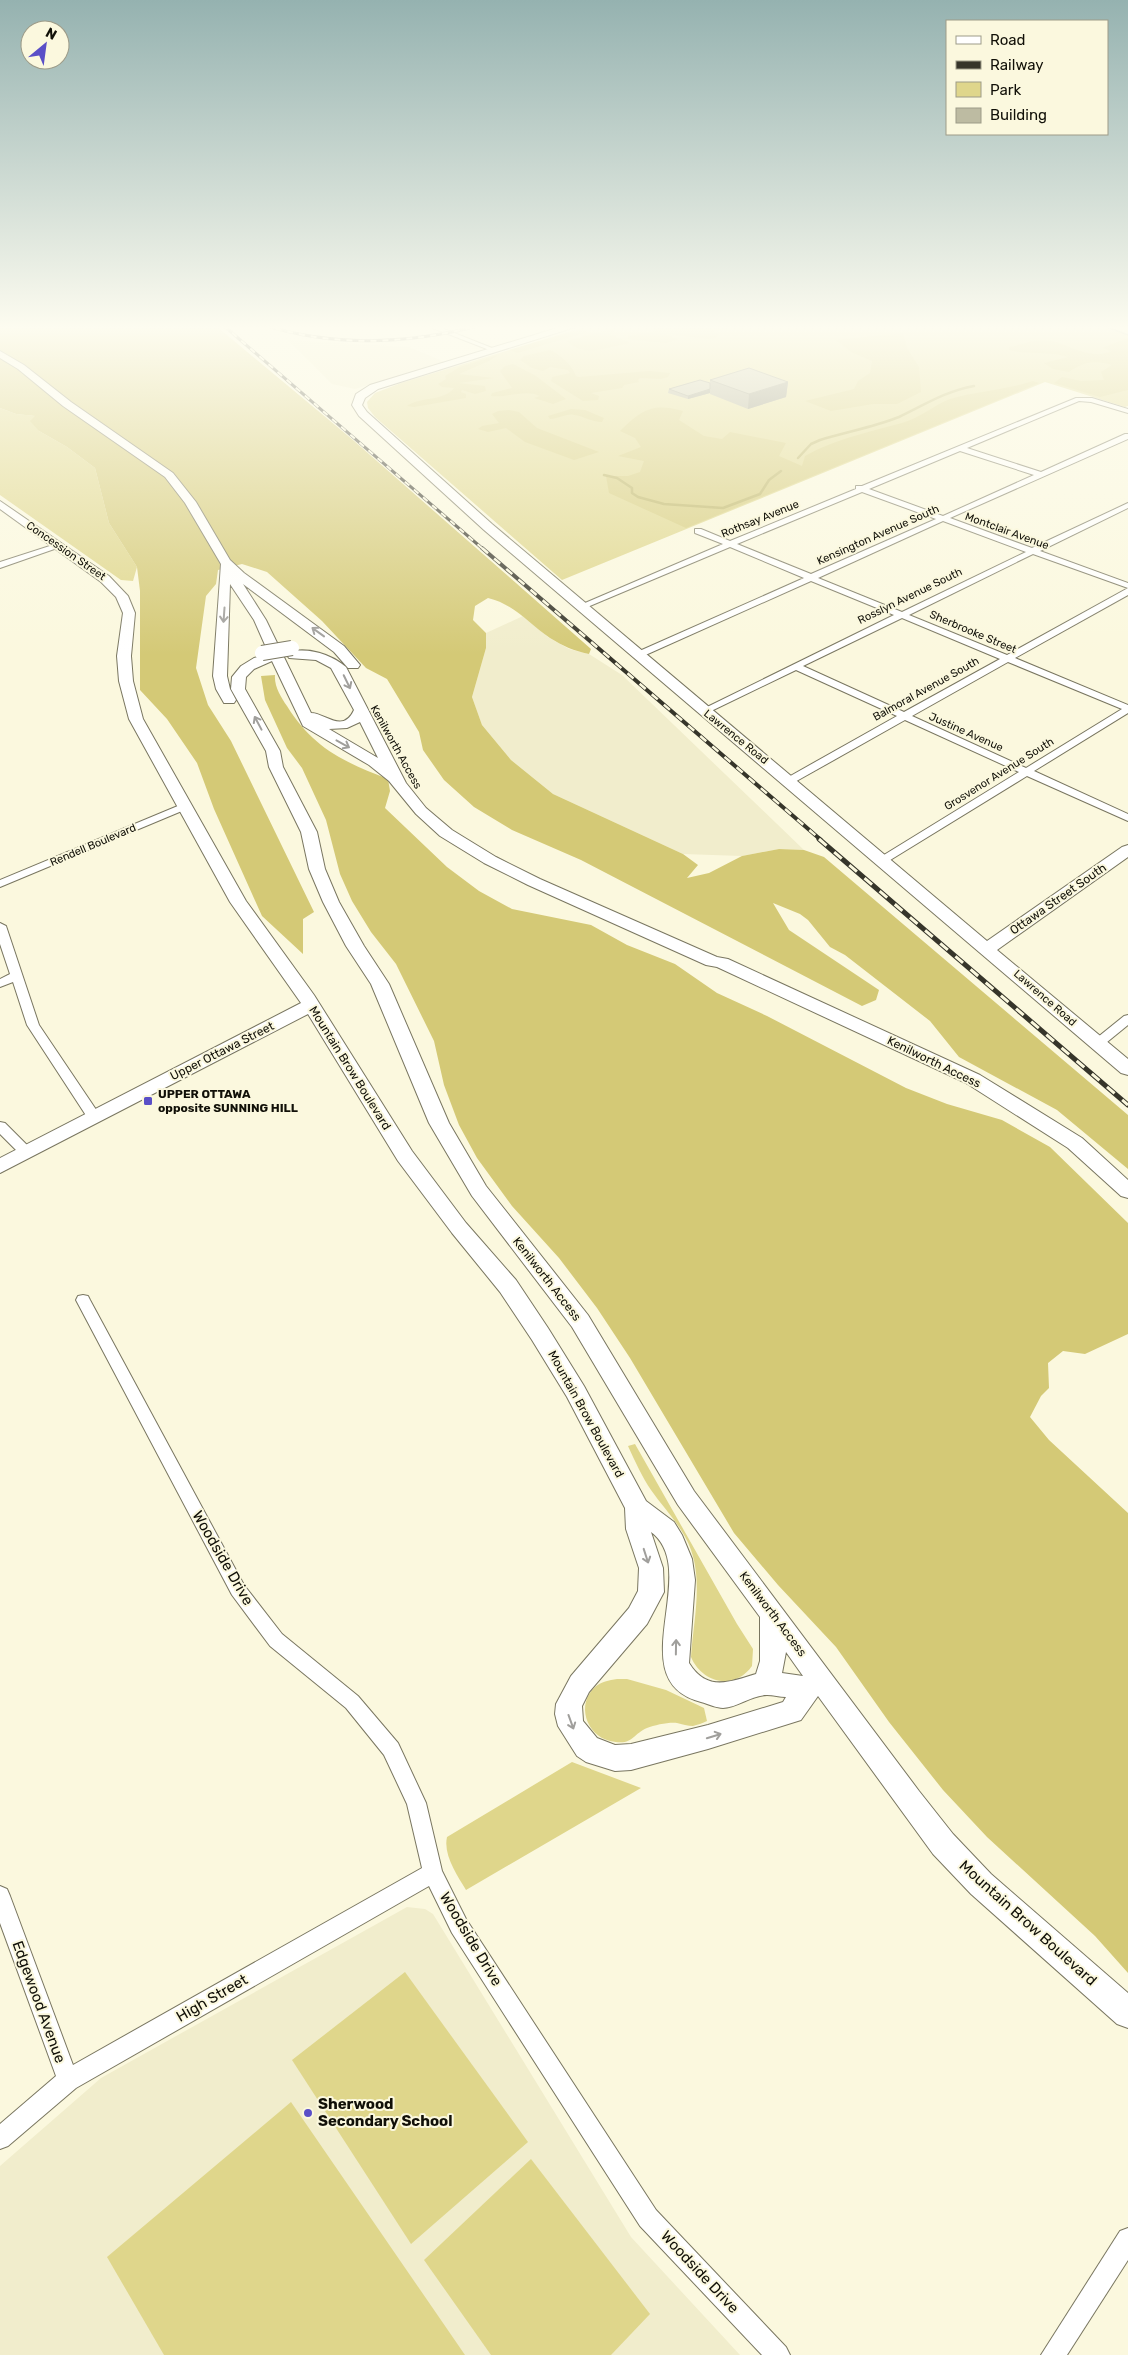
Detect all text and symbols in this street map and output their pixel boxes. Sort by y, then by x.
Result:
north arrow [20,20,70,70]
legend [946,20,1108,135]
text: N [43,24,60,44]
text: Road [990,31,1026,49]
text: Railway [990,56,1044,74]
text: Park [990,81,1021,99]
text: Building [990,106,1047,124]
street label: Rothsay Avenue [719,497,801,541]
street label: Kensington Avenue South [815,502,941,568]
street label: Montclair Avenue [963,510,1051,552]
street label: Concession Street [24,519,109,584]
street label: Rosslyn Avenue South [856,565,964,627]
one-way arrow [219,607,228,623]
street label: Sherbrooke Street [928,608,1019,656]
one-way arrow [311,627,325,637]
street label: Balmoral Avenue South [871,654,981,724]
one-way arrow [343,674,352,689]
street label: Kenilworth Access [368,703,425,792]
street label: Lawrence Road [701,707,771,767]
street label: Justine Avenue [927,710,1005,754]
one-way arrow [253,715,263,730]
street label: Grosvenor Avenue South [942,735,1056,813]
one-way arrow [335,740,349,750]
street label: Rendell Boulevard [48,821,138,869]
street label: Ottawa Street South [1007,860,1109,938]
street label: Lawrence Road [1011,967,1079,1029]
street label: Mountain Brow Boulevard [306,1004,394,1132]
street label: Upper Ottawa Street [168,1019,276,1083]
street label: Kenilworth Access [885,1033,983,1091]
place label: UPPER OTTAWA opposite SUNNING HILL [158,1087,298,1115]
marker: UPPER OTTAWA opposite SUNNING HILL [142,1095,154,1107]
street label: Kenilworth Access [510,1234,584,1324]
street label: Mountain Brow Boulevard [545,1348,627,1480]
street label: Woodside Drive [189,1507,257,1609]
one-way arrow [642,1547,652,1563]
street label: Kenilworth Access [737,1569,809,1659]
one-way arrow [671,1640,681,1656]
one-way arrow [567,1714,576,1729]
one-way arrow [706,1730,722,1740]
street label: Mountain Brow Boulevard [956,1857,1100,1989]
street label: Woodside Drive [436,1889,506,1989]
street label: Edgewood Avenue [9,1938,69,2066]
street label: High Street [173,1970,251,2026]
place label: Sherwood Secondary School [318,2095,453,2130]
marker: Sherwood Secondary School [302,2107,314,2119]
street label: Woodside Drive [657,2227,743,2317]

